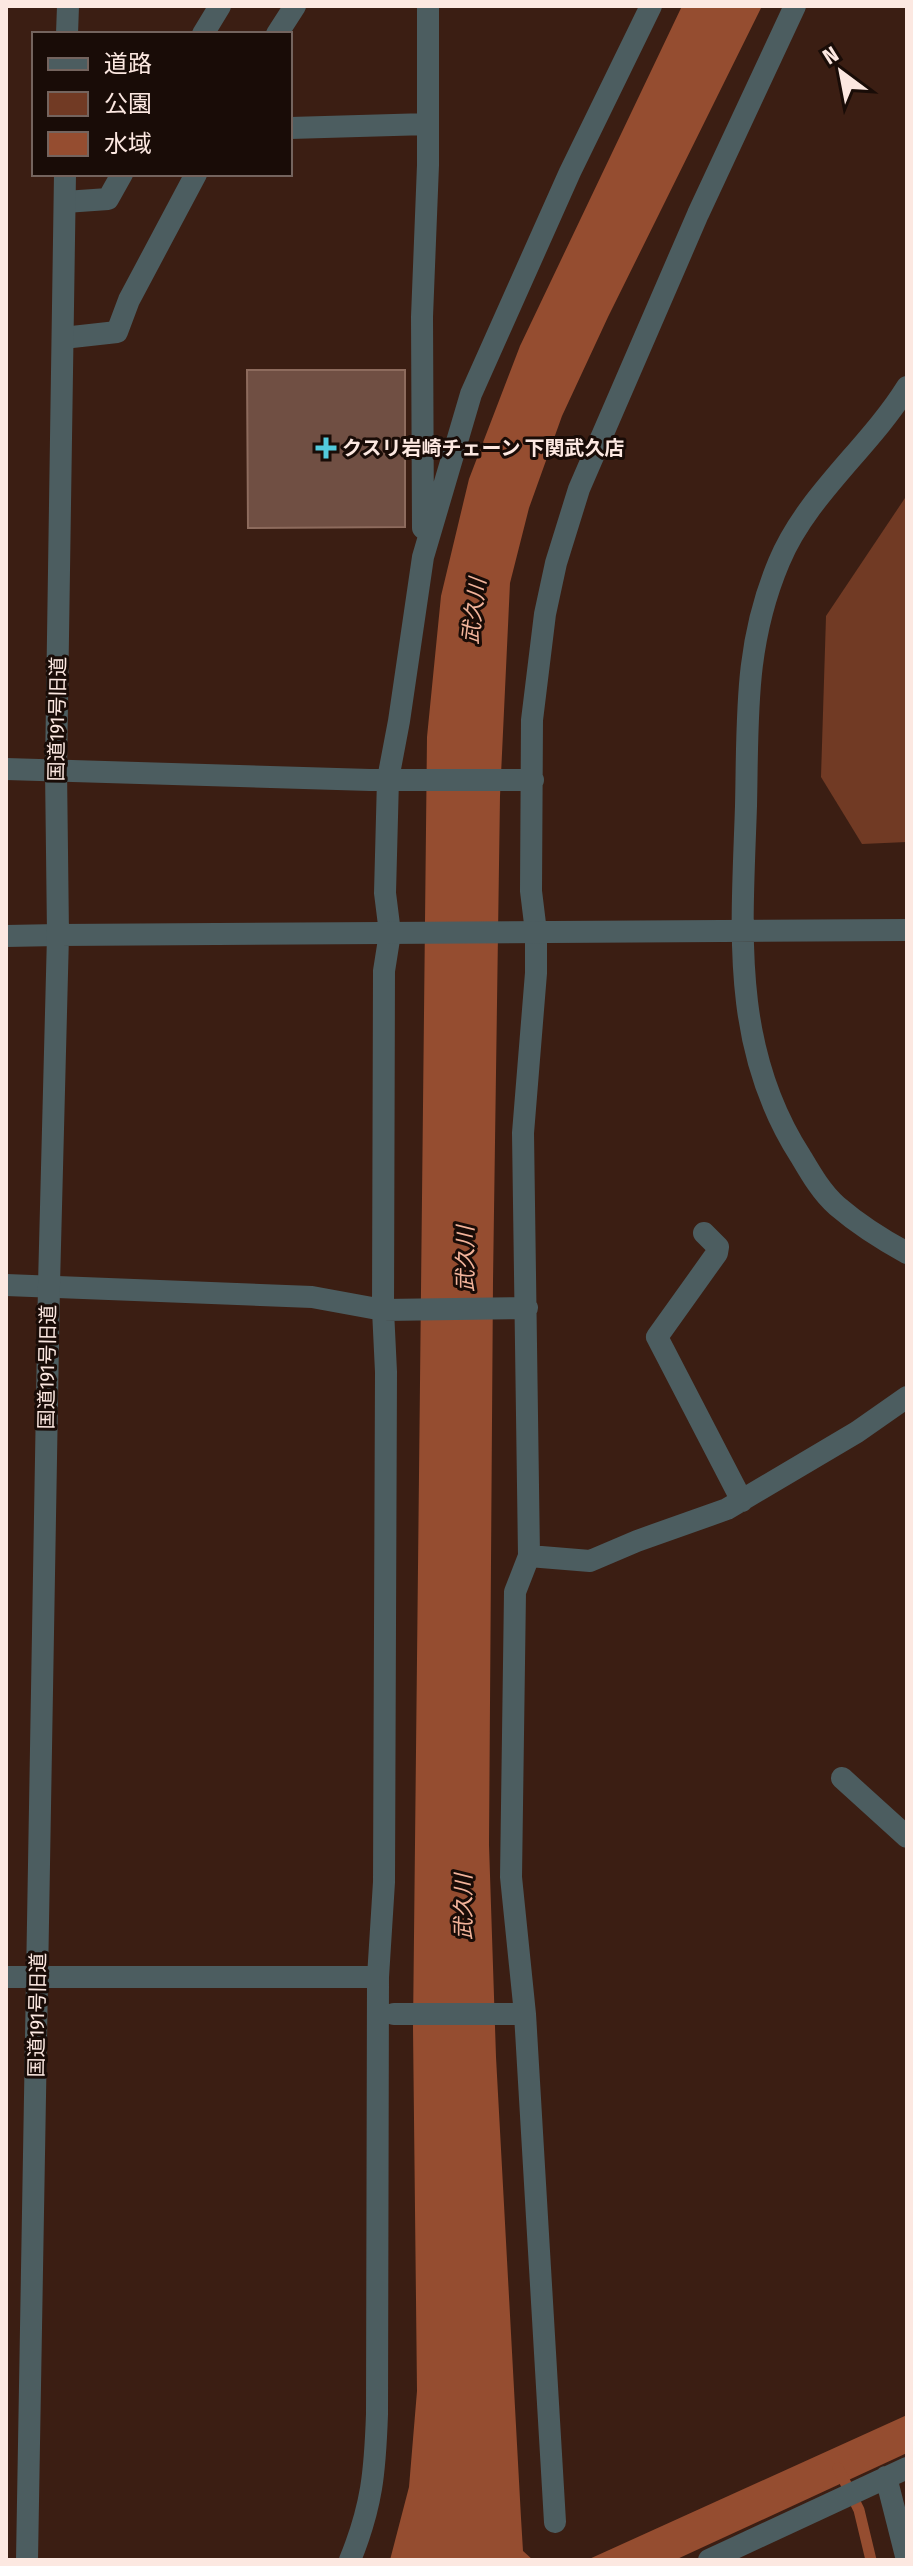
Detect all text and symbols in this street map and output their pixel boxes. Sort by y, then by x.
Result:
legend [32,32,292,176]
north arrow [801,32,881,112]
text: N [818,41,843,70]
text: 道路 [104,50,152,78]
text: 公園 [104,90,152,118]
text: 水域 [104,130,152,158]
place label: クスリ岩崎チェーン 下関武久店 [342,436,625,460]
marker: クスリ岩崎チェーン 下関武久店 [317,439,335,457]
water label: 武久川 [457,575,492,645]
street label: 国道191号旧道 [44,656,70,782]
water label: 武久川 [452,1224,479,1292]
street label: 国道191号旧道 [34,1304,60,1430]
water label: 武久川 [450,1872,477,1940]
street label: 国道191号旧道 [24,1952,50,2078]

